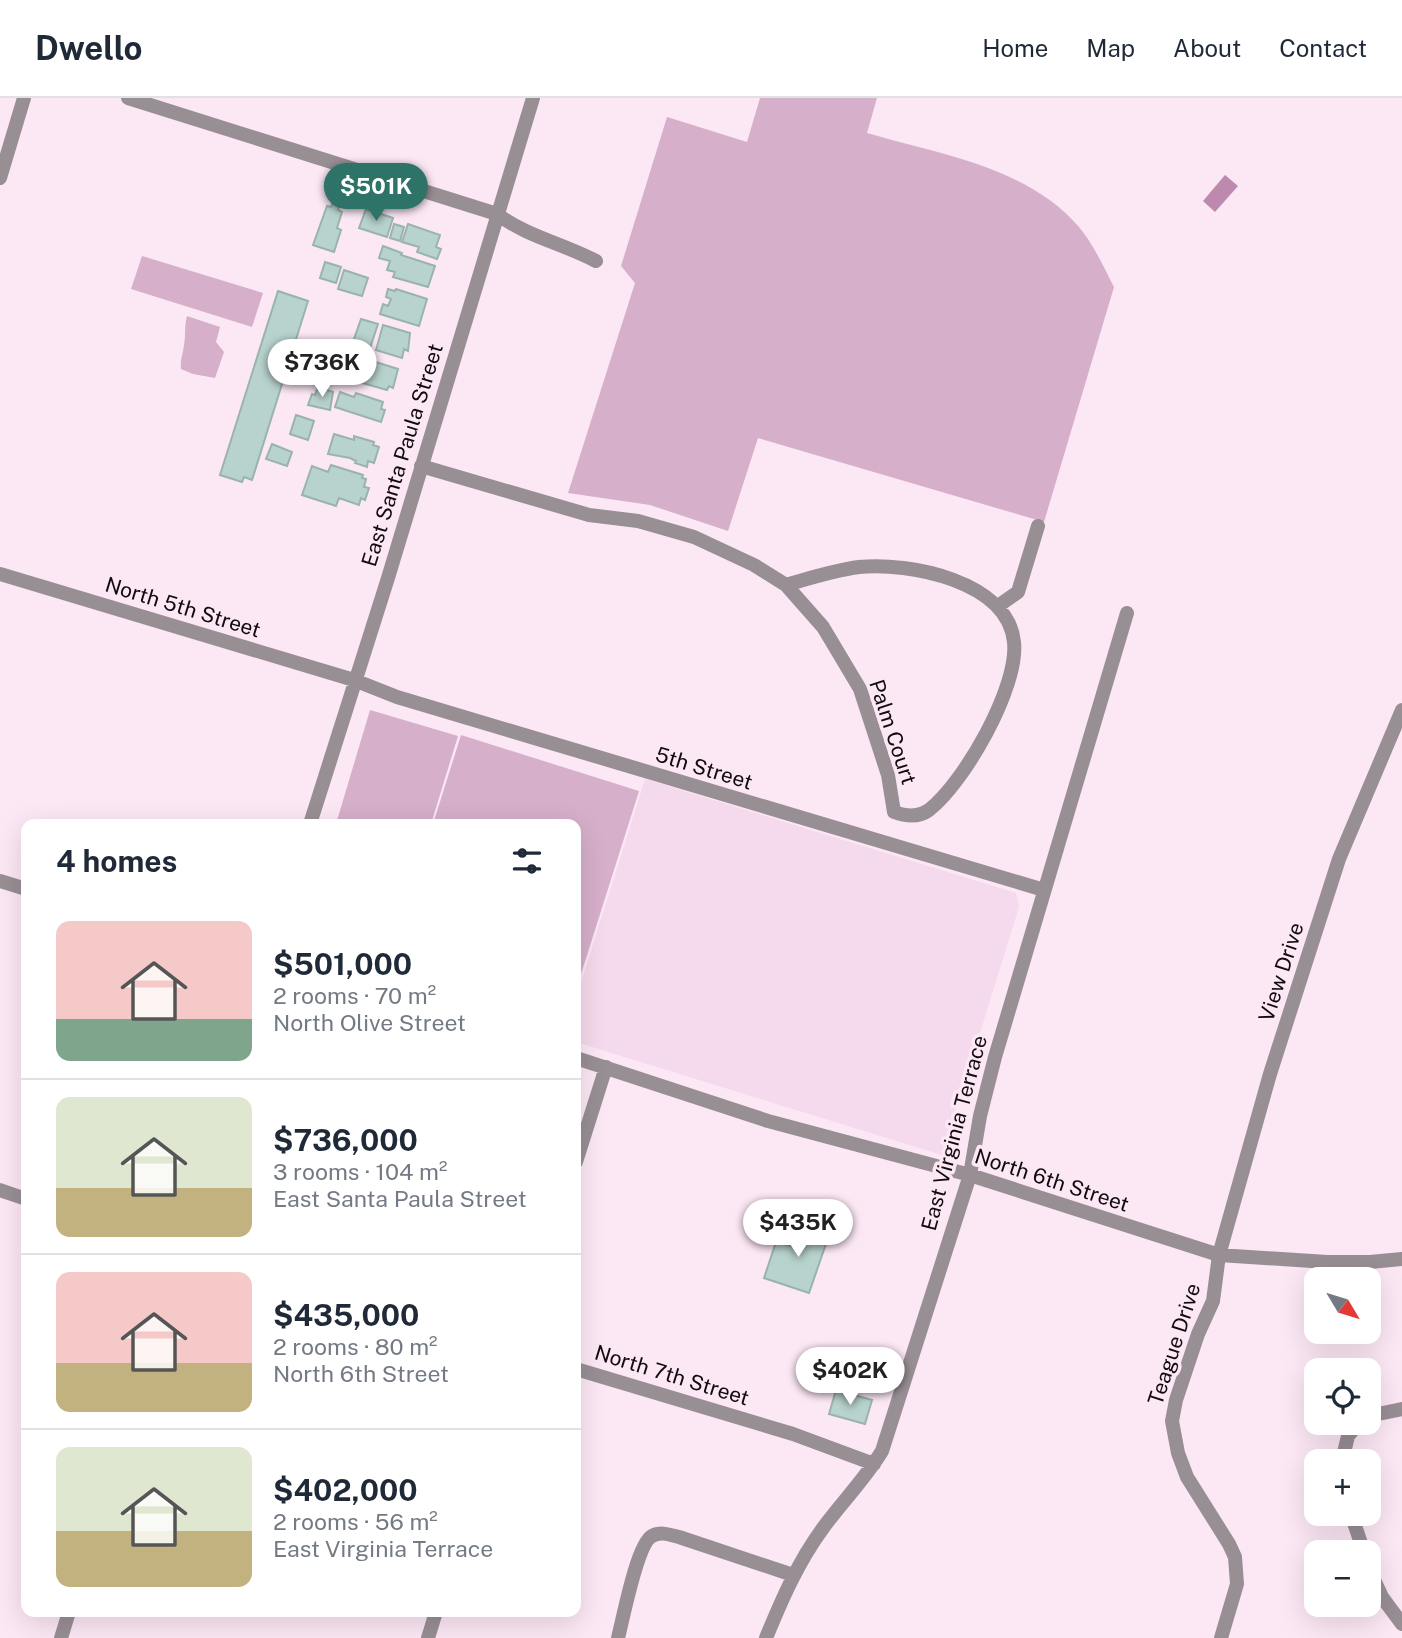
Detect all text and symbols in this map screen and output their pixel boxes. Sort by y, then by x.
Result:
text: Dwello [35,29,143,67]
text: Home [982,34,1048,62]
text: Map [1086,34,1135,62]
text: About [1173,34,1241,62]
text: Contact [1279,34,1367,62]
pin: $501K [327,164,425,223]
text: $501K [340,172,412,199]
pin: $736K [273,340,371,399]
street label: East Santa Paula Street [356,341,448,569]
text: $736K [284,348,360,375]
street label: North 5th Street [102,572,264,642]
street label: Palm Court [864,676,922,788]
street label: 5th Street [652,741,756,795]
icon: filters [508,842,546,880]
text: 4 homes [56,843,177,879]
street label: View Drive [1253,919,1309,1025]
text: $501,000 [273,946,412,982]
icon: home [112,949,196,1033]
text: 2 rooms · 70 m² [273,982,436,1009]
text: North Olive Street [273,1009,466,1036]
street label: East Virginia Terrace [916,1033,992,1233]
text: $736,000 [273,1122,418,1158]
icon: home [112,1125,196,1209]
street label: North 6th Street [972,1143,1132,1217]
text: 3 rooms · 104 m² [273,1158,447,1185]
text: East Santa Paula Street [273,1185,527,1212]
pin: $435K [749,1200,847,1259]
text: $435K [759,1208,837,1235]
north arrow [1304,1267,1381,1344]
map controls [1304,1267,1381,1617]
street label: Teague Drive [1143,1280,1205,1408]
text: $435,000 [273,1297,419,1333]
icon: home [112,1300,196,1384]
text: 2 rooms · 80 m² [273,1333,438,1360]
street label: North 7th Street [592,1340,752,1410]
pin: $402K [801,1348,899,1407]
text: $402K [812,1356,888,1383]
button: locate [1304,1358,1381,1435]
text: North 6th Street [273,1360,449,1387]
button: + [1304,1449,1381,1526]
text: $402,000 [273,1472,418,1508]
icon: home [112,1475,196,1559]
text: 2 rooms · 56 m² [273,1508,438,1535]
text: East Virginia Terrace [273,1535,493,1562]
button: − [1304,1540,1381,1617]

